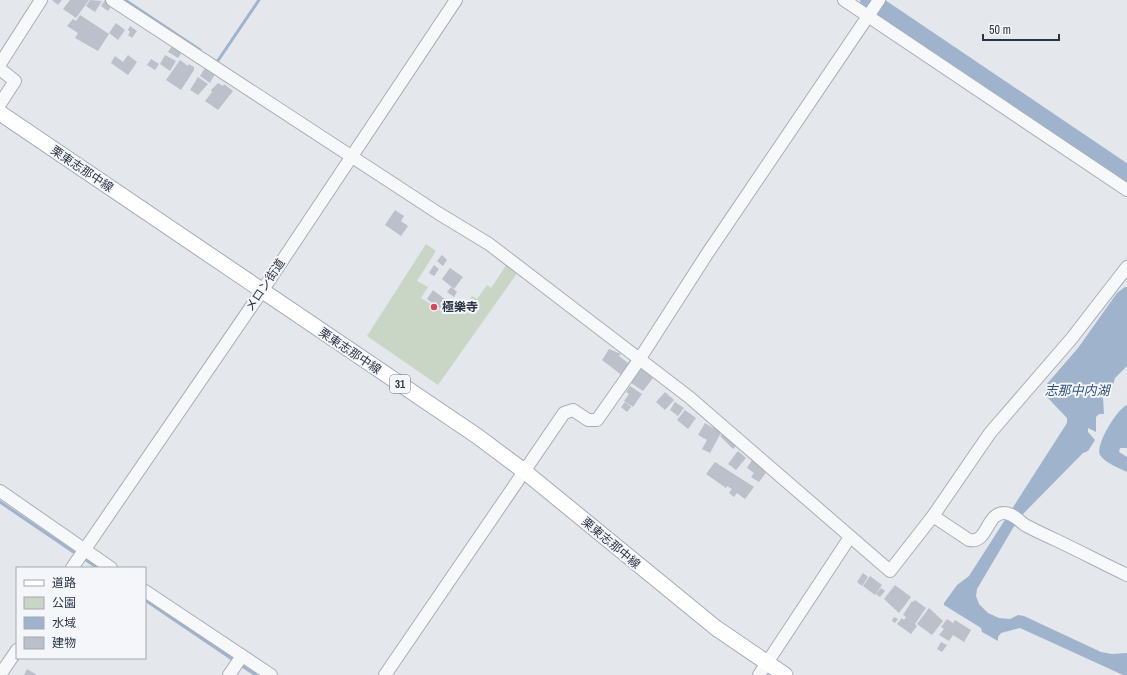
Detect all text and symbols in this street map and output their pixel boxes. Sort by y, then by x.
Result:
scale bar [983,16,1059,42]
text: 50 m [989,22,1011,38]
street label: 栗東志那中線 [48,142,116,196]
street label: メロン街道 [242,256,288,314]
place label: 極樂寺 [442,299,478,315]
marker: 極樂寺 [429,302,439,312]
street label: 栗東志那中線 [316,324,384,378]
road number: 31 [390,375,410,393]
water label: 志那中内湖 [1044,382,1111,399]
street label: 栗東志那中線 [578,514,644,572]
legend [16,567,146,659]
text: 道路 [52,575,76,591]
text: 公園 [52,595,76,611]
text: 水域 [52,615,76,631]
text: 建物 [52,635,76,651]

